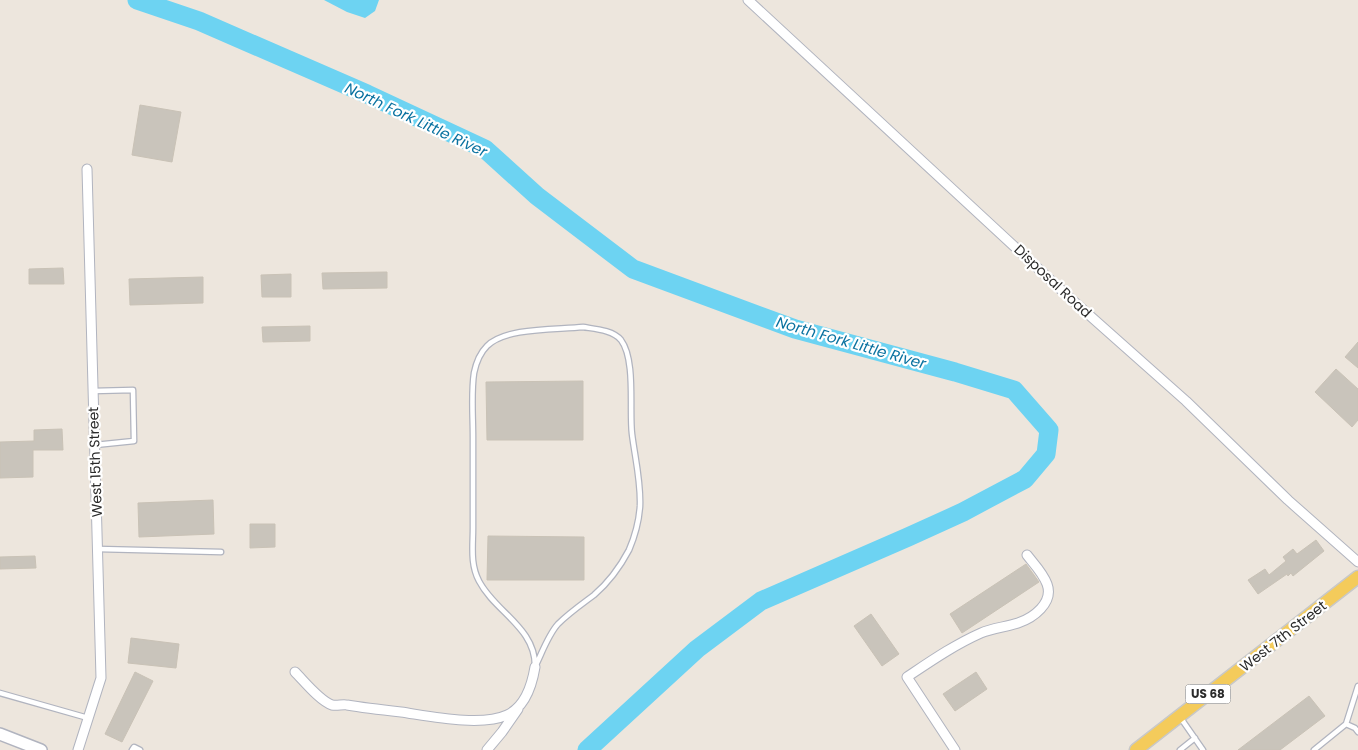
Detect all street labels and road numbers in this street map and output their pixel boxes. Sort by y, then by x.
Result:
street label: Disposal Road [1010,240,1096,322]
street label: West 15th Street [83,406,107,518]
street label: West 7th Street [1236,596,1330,676]
road number: US 68 [1186,684,1230,704]

